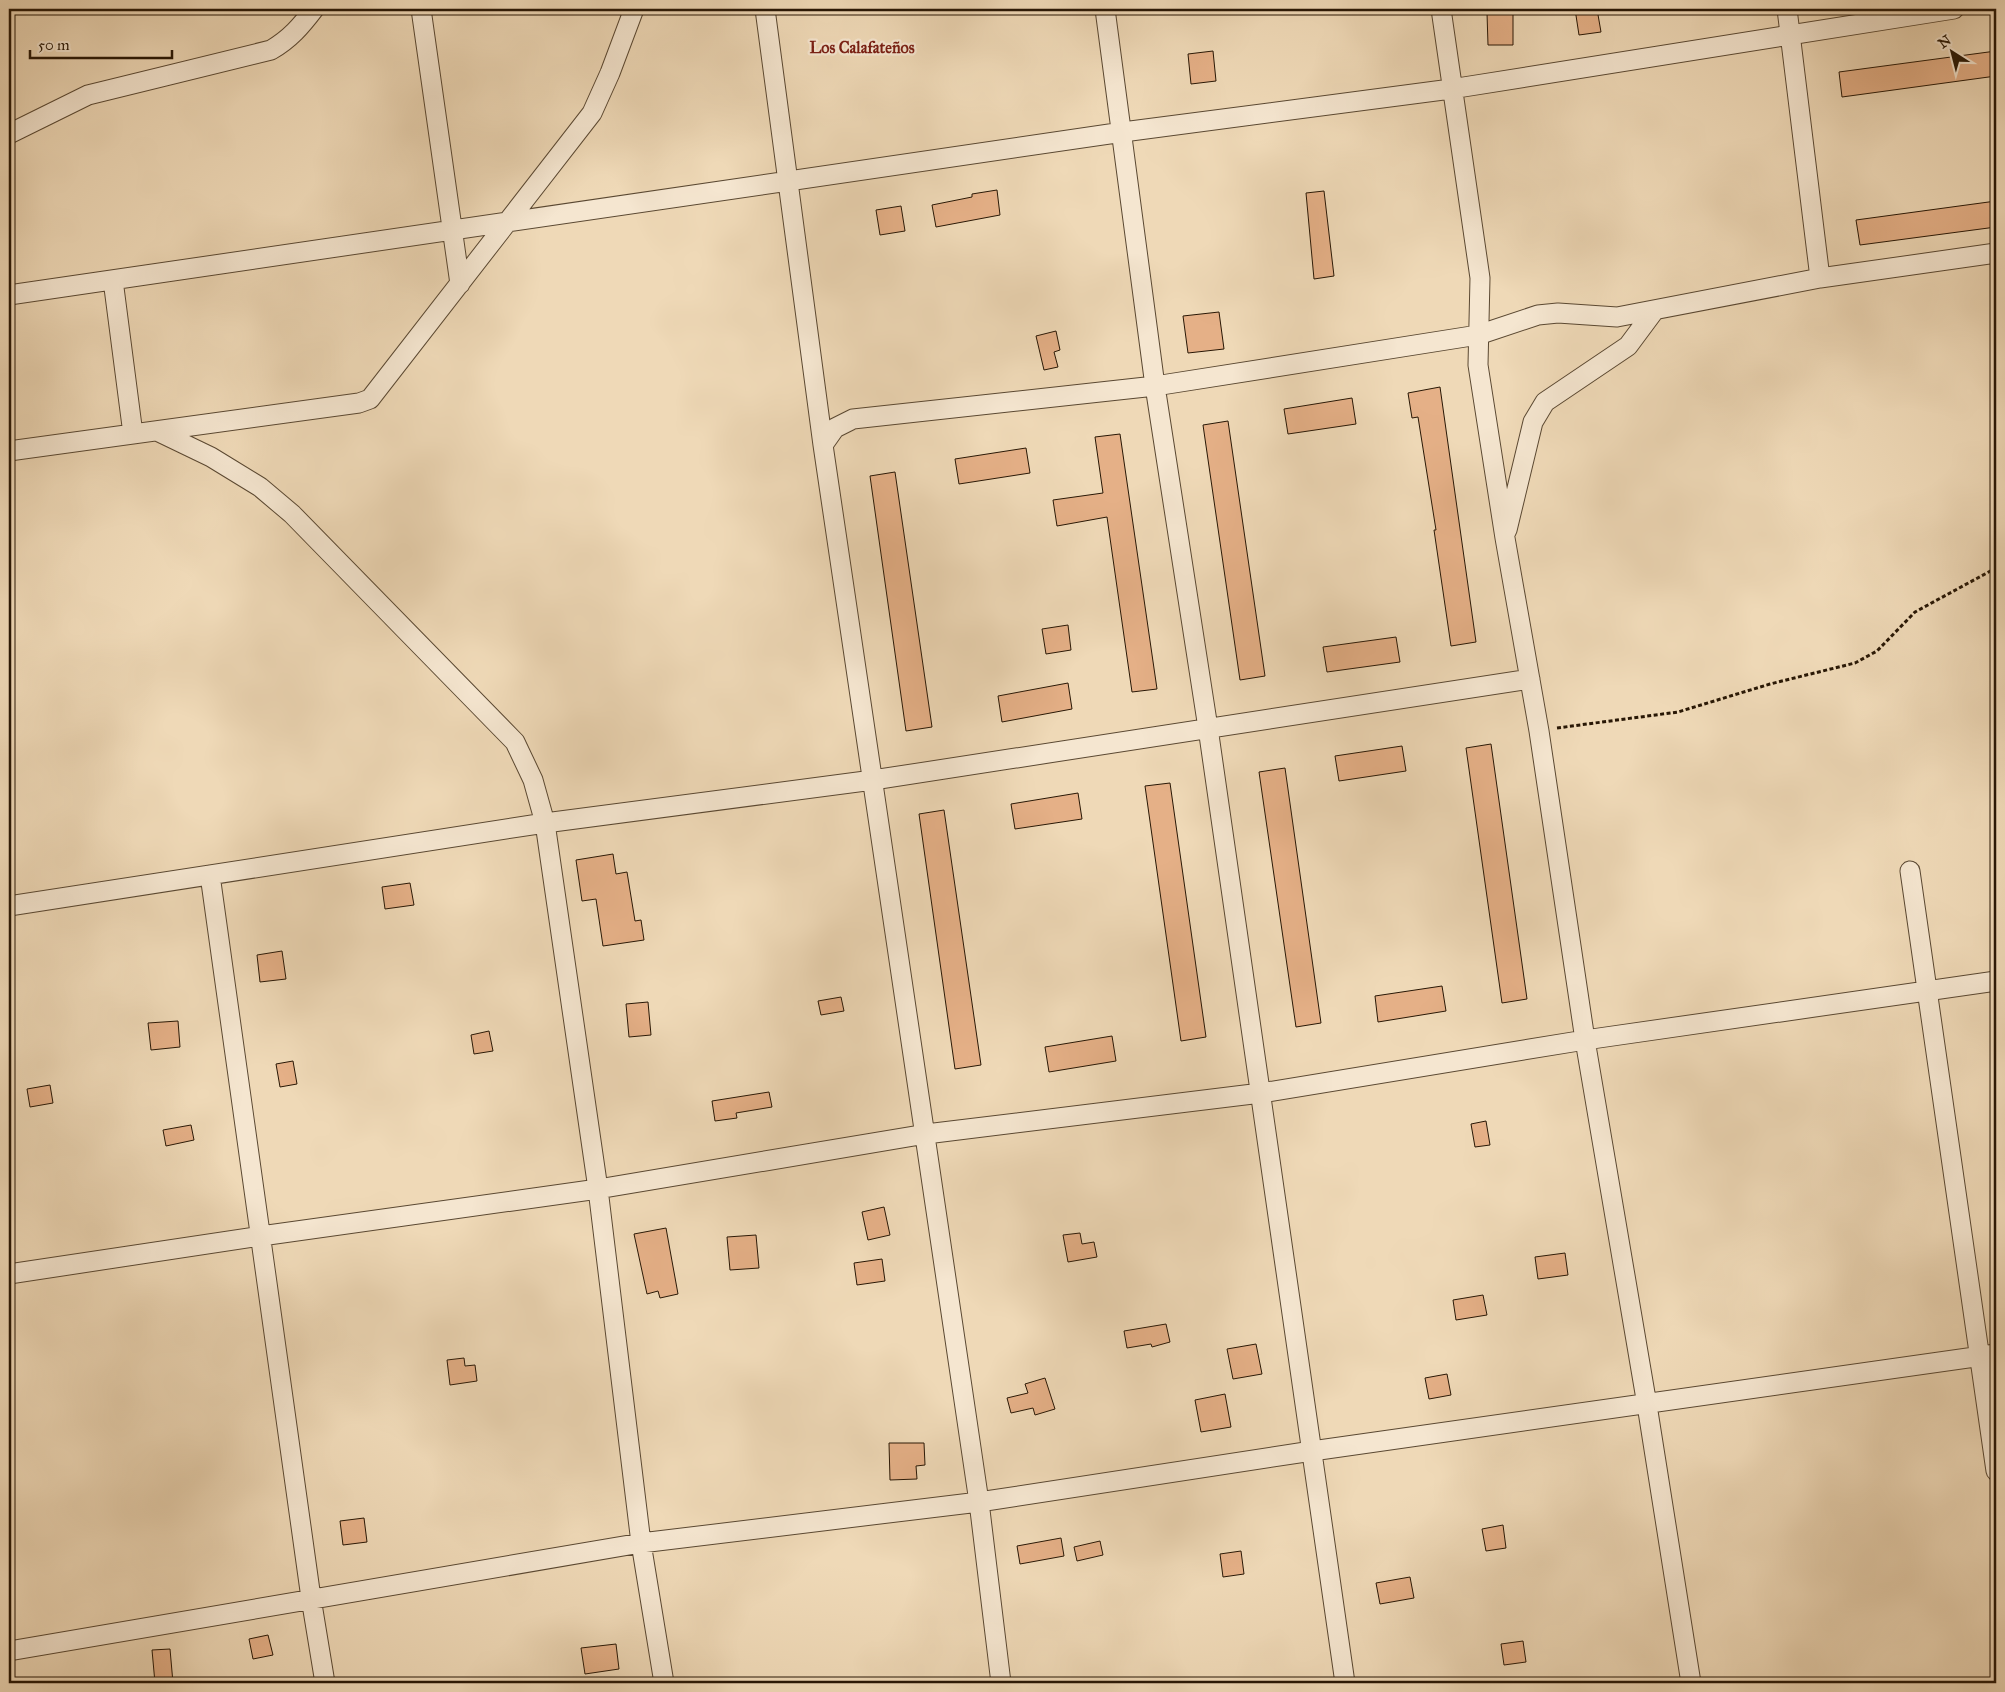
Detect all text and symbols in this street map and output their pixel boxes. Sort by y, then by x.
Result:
scale bar [30,28,172,60]
north arrow [1928,28,1978,78]
text: N [1935,31,1955,52]
text: 50 m [38,36,70,54]
district label: Los Calafateños [809,38,915,57]

